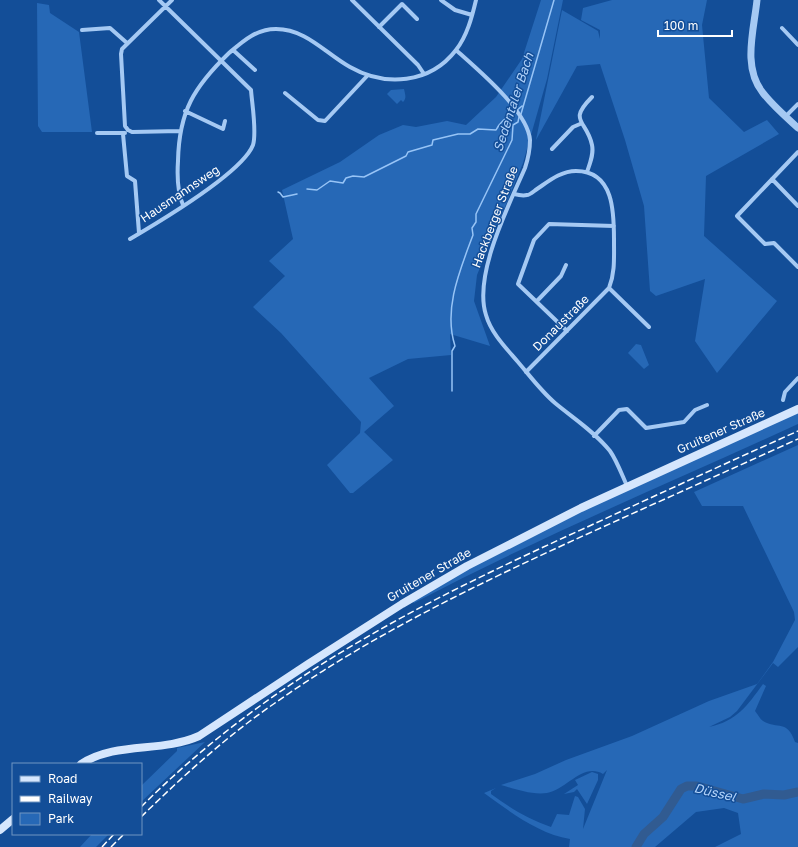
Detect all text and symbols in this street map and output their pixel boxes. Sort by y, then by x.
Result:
scale bar [658,12,732,38]
text: 100 m [664,18,698,33]
water label: Sedentaler Bach [490,50,537,153]
street label: Hausmannsweg [137,162,222,226]
street label: Hackberger Straße [468,164,521,270]
street label: Donaustraße [529,291,592,354]
street label: Gruitener Straße [674,404,767,457]
street label: Gruitener Straße [384,544,474,605]
legend [12,763,142,835]
text: Road [48,771,77,786]
water label: Düssel [693,779,738,805]
text: Railway [48,791,93,806]
text: Park [48,811,74,826]

